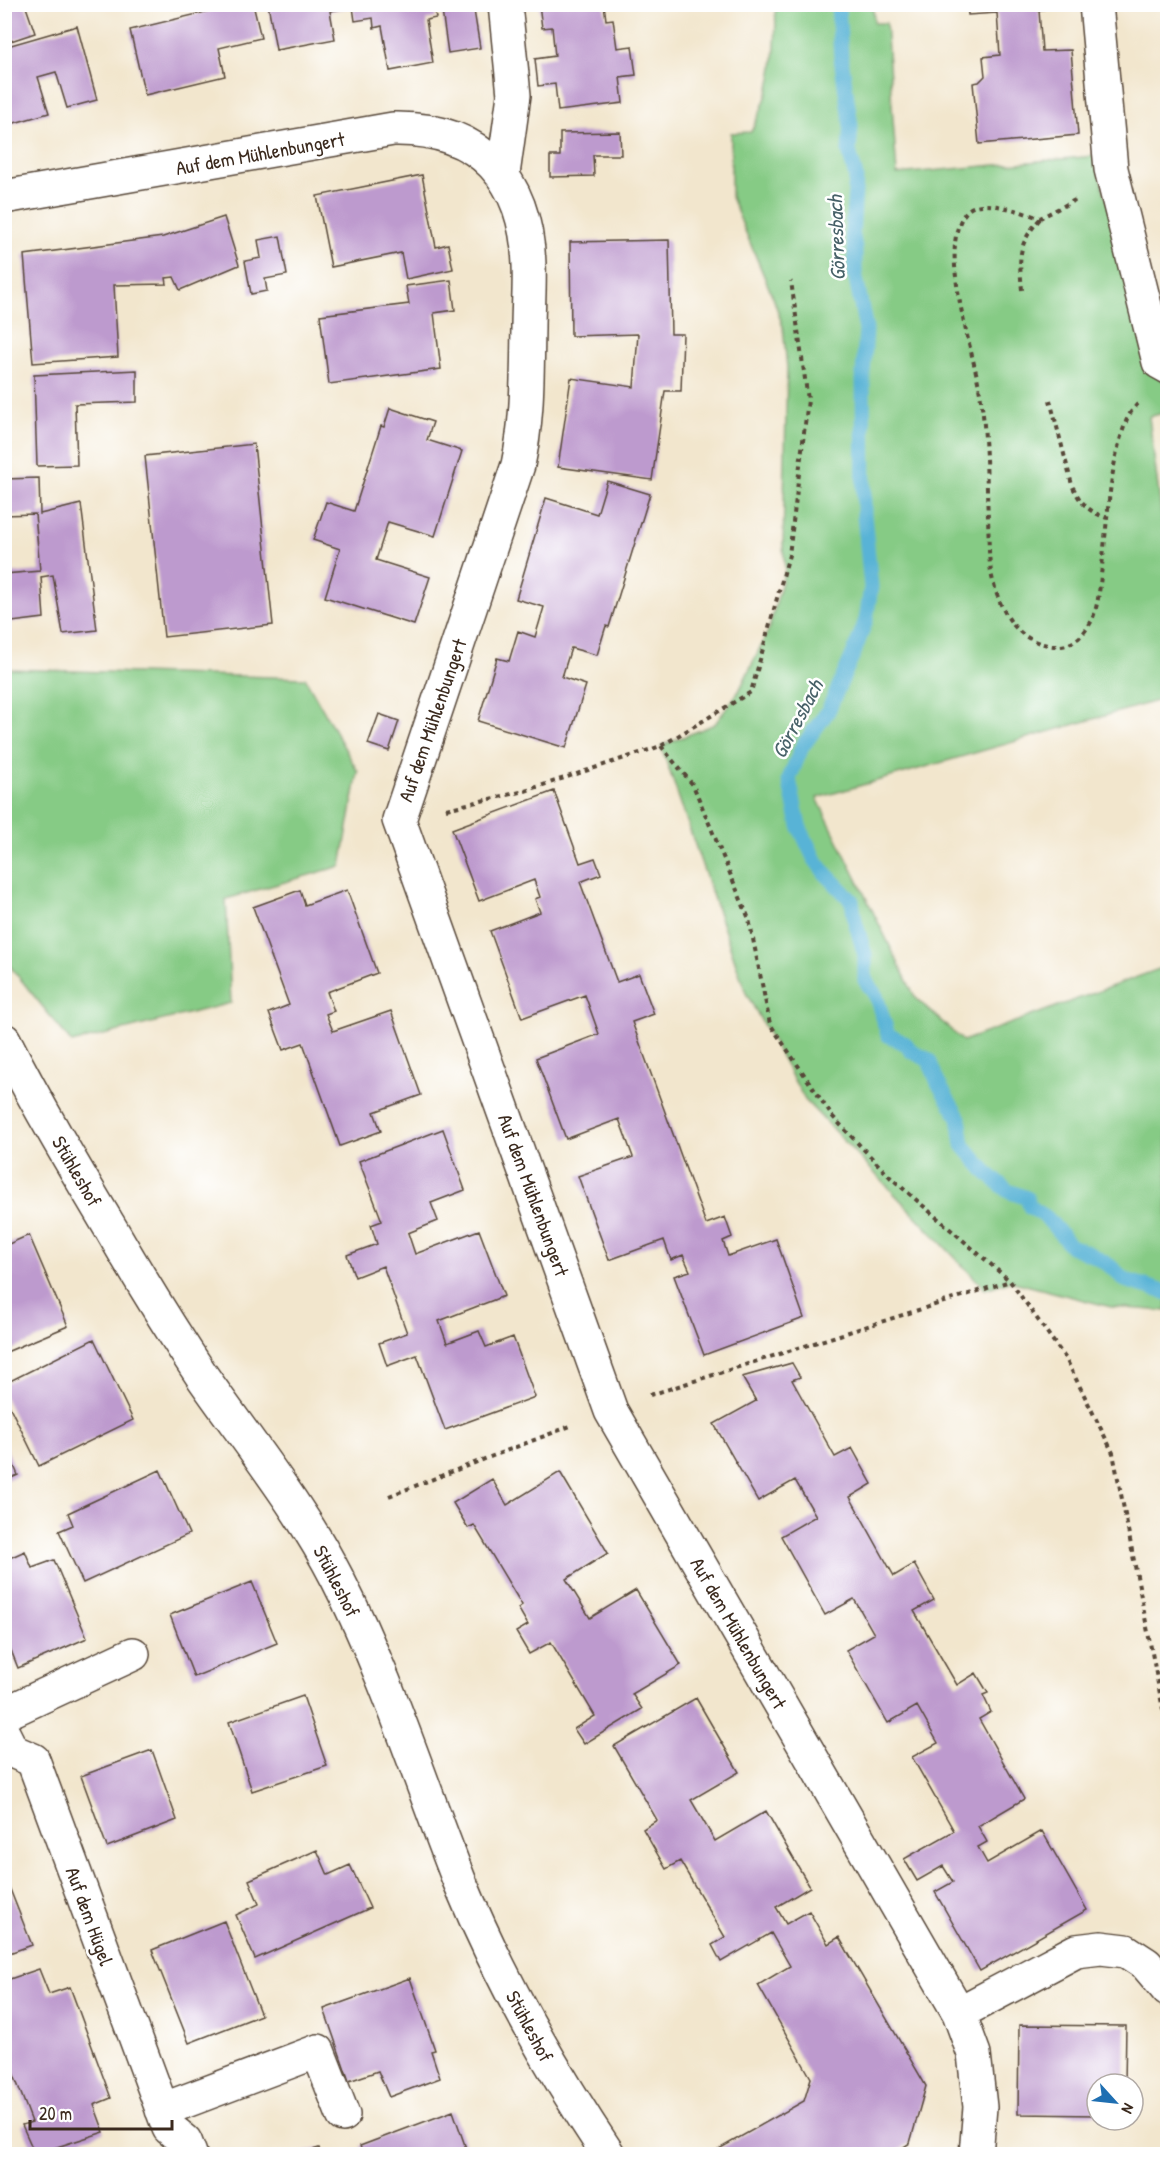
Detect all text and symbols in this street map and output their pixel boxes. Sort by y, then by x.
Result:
street label: Auf dem Mühlenbungert [174,125,348,181]
water label: Görresbach [820,194,852,281]
street label: Auf dem Mühlenbungert [391,634,473,805]
water label: Görresbach [764,674,830,763]
street label: Auf dem Mühlenbungert [492,1110,576,1281]
street label: Stühleshof [46,1131,108,1211]
street label: Stühleshof [307,1541,367,1621]
street label: Auf dem Mühlenbungert [685,1552,794,1715]
street label: Auf dem Hügel [60,1863,121,1970]
street label: Stühleshof [500,1986,560,2066]
north arrow [1085,2072,1145,2132]
scale bar [30,2093,172,2131]
text: N [1116,2100,1140,2118]
text: 20 m [39,2101,72,2126]

